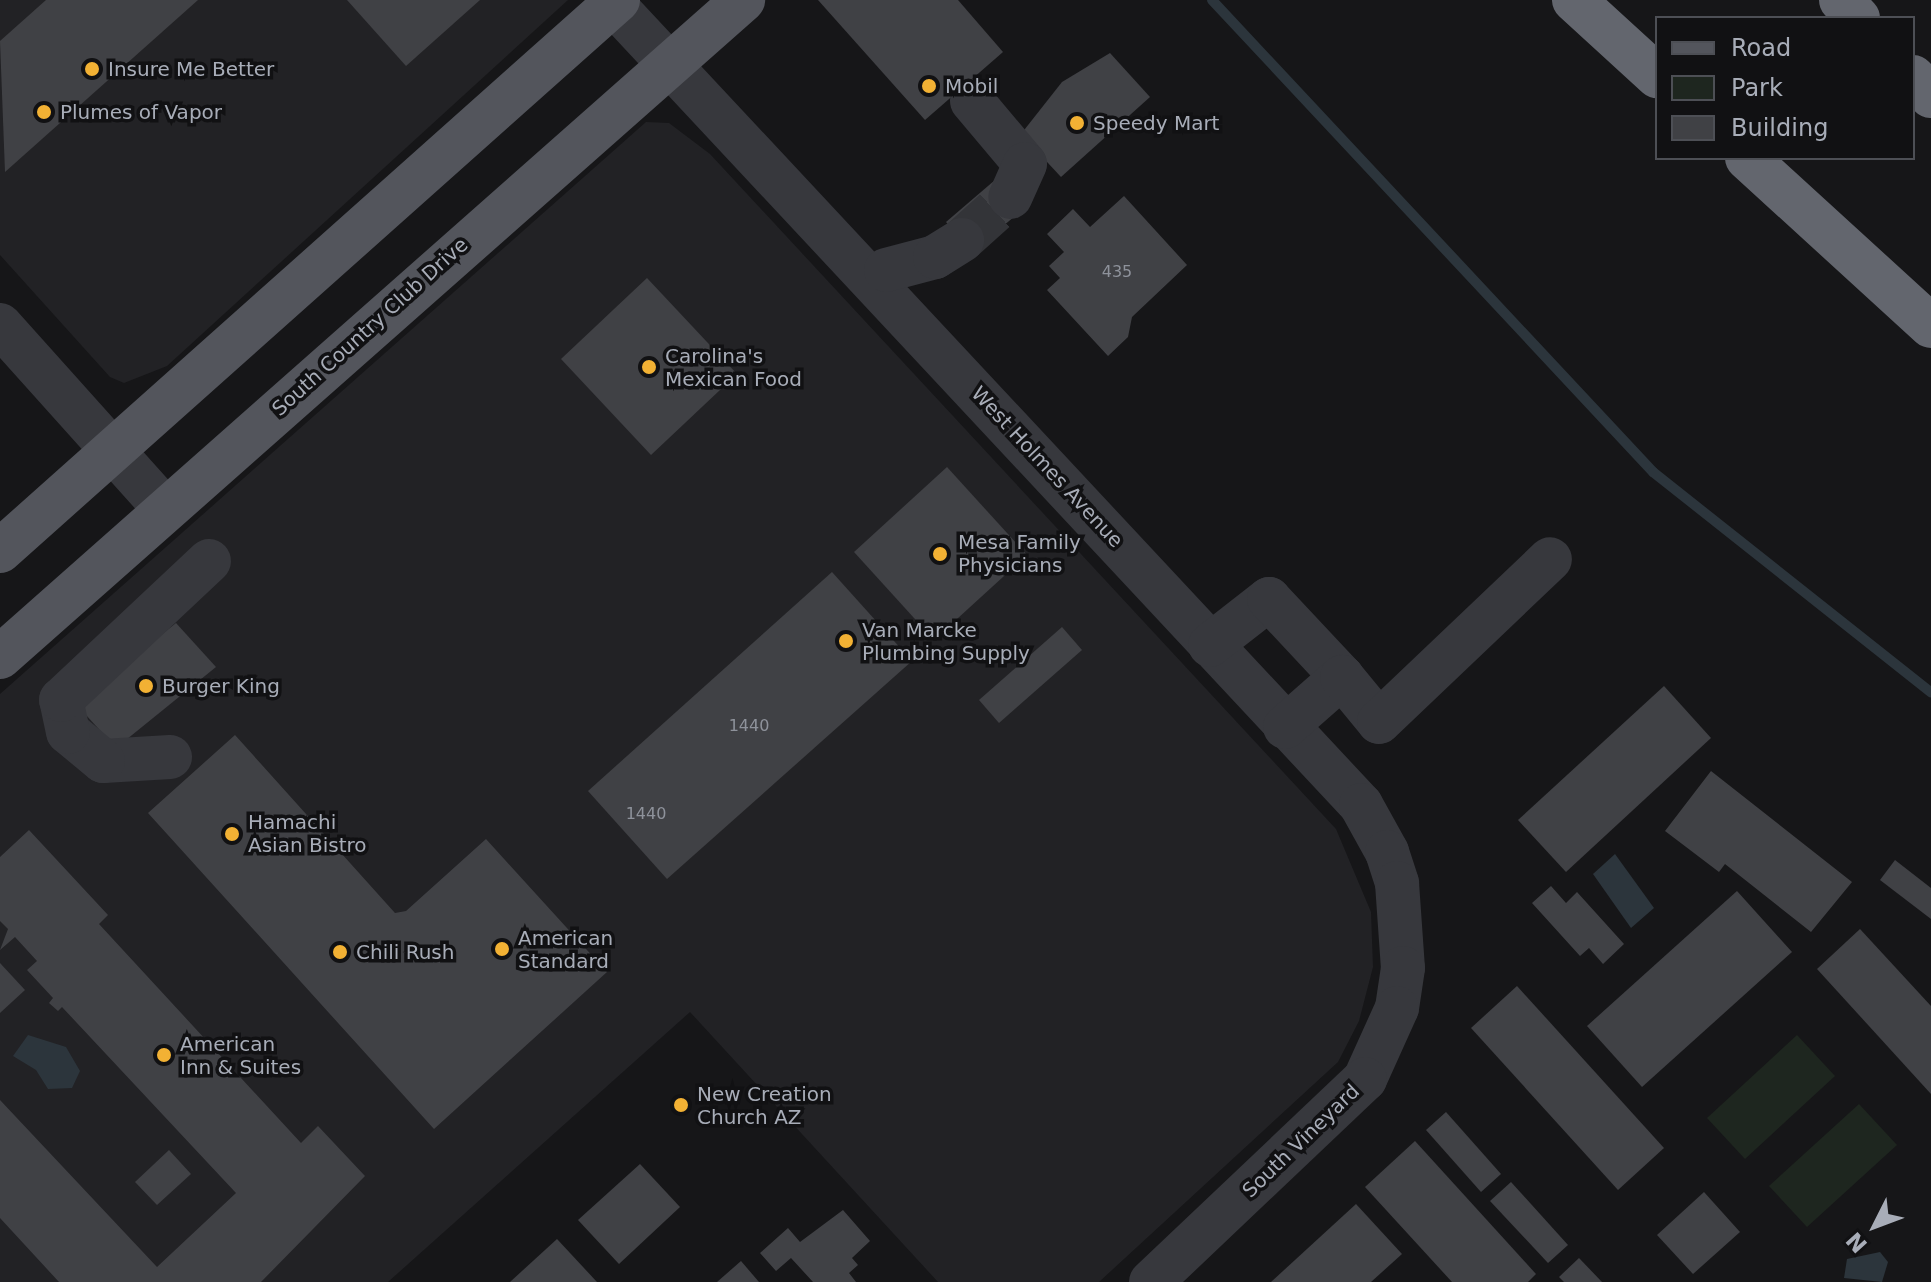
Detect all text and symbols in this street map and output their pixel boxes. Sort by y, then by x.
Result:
legend [1655,16,1915,160]
text: Road [1731,34,1791,62]
place label: Insure Me Better [108,57,274,81]
marker: Insure Me Better [83,60,101,78]
place label: Mobil [945,74,998,98]
text: Park [1731,74,1783,102]
marker: Mobil [920,77,938,95]
place label: Plumes of Vapor [60,100,222,124]
marker: Plumes of Vapor [35,103,53,121]
place label: Speedy Mart [1093,111,1219,135]
marker: Speedy Mart [1068,114,1086,132]
text: Building [1731,114,1828,142]
street label: South Country Club Drive [267,233,473,421]
house number: 435 [1102,262,1132,282]
place label: Carolina's Mexican Food [665,344,802,391]
marker: Carolina's Mexican Food [640,358,658,376]
street label: West Holmes Avenue [966,382,1128,552]
place label: Mesa Family Physicians [958,530,1081,577]
marker: Mesa Family Physicians [929,543,951,565]
place label: Van Marcke Plumbing Supply [862,618,1030,665]
marker: Van Marcke Plumbing Supply [837,632,855,650]
place label: Burger King [162,674,280,698]
marker: Burger King [137,677,155,695]
house number: 1440 [729,716,769,736]
house number: 1440 [626,804,666,824]
place label: Hamachi Asian Bistro [248,810,367,857]
marker: Hamachi Asian Bistro [223,825,241,843]
place label: American Standard [518,926,613,973]
place label: Chili Rush [356,940,454,964]
marker: American Standard [493,940,511,958]
marker: Chili Rush [331,943,349,961]
place label: American Inn & Suites [180,1032,301,1079]
marker: American Inn & Suites [155,1046,173,1064]
street label: South Vineyard [1238,1079,1364,1203]
place label: New Creation Church AZ [697,1082,832,1129]
marker: New Creation Church AZ [672,1096,690,1114]
north arrow [1835,1186,1915,1266]
text: N [1841,1227,1872,1258]

